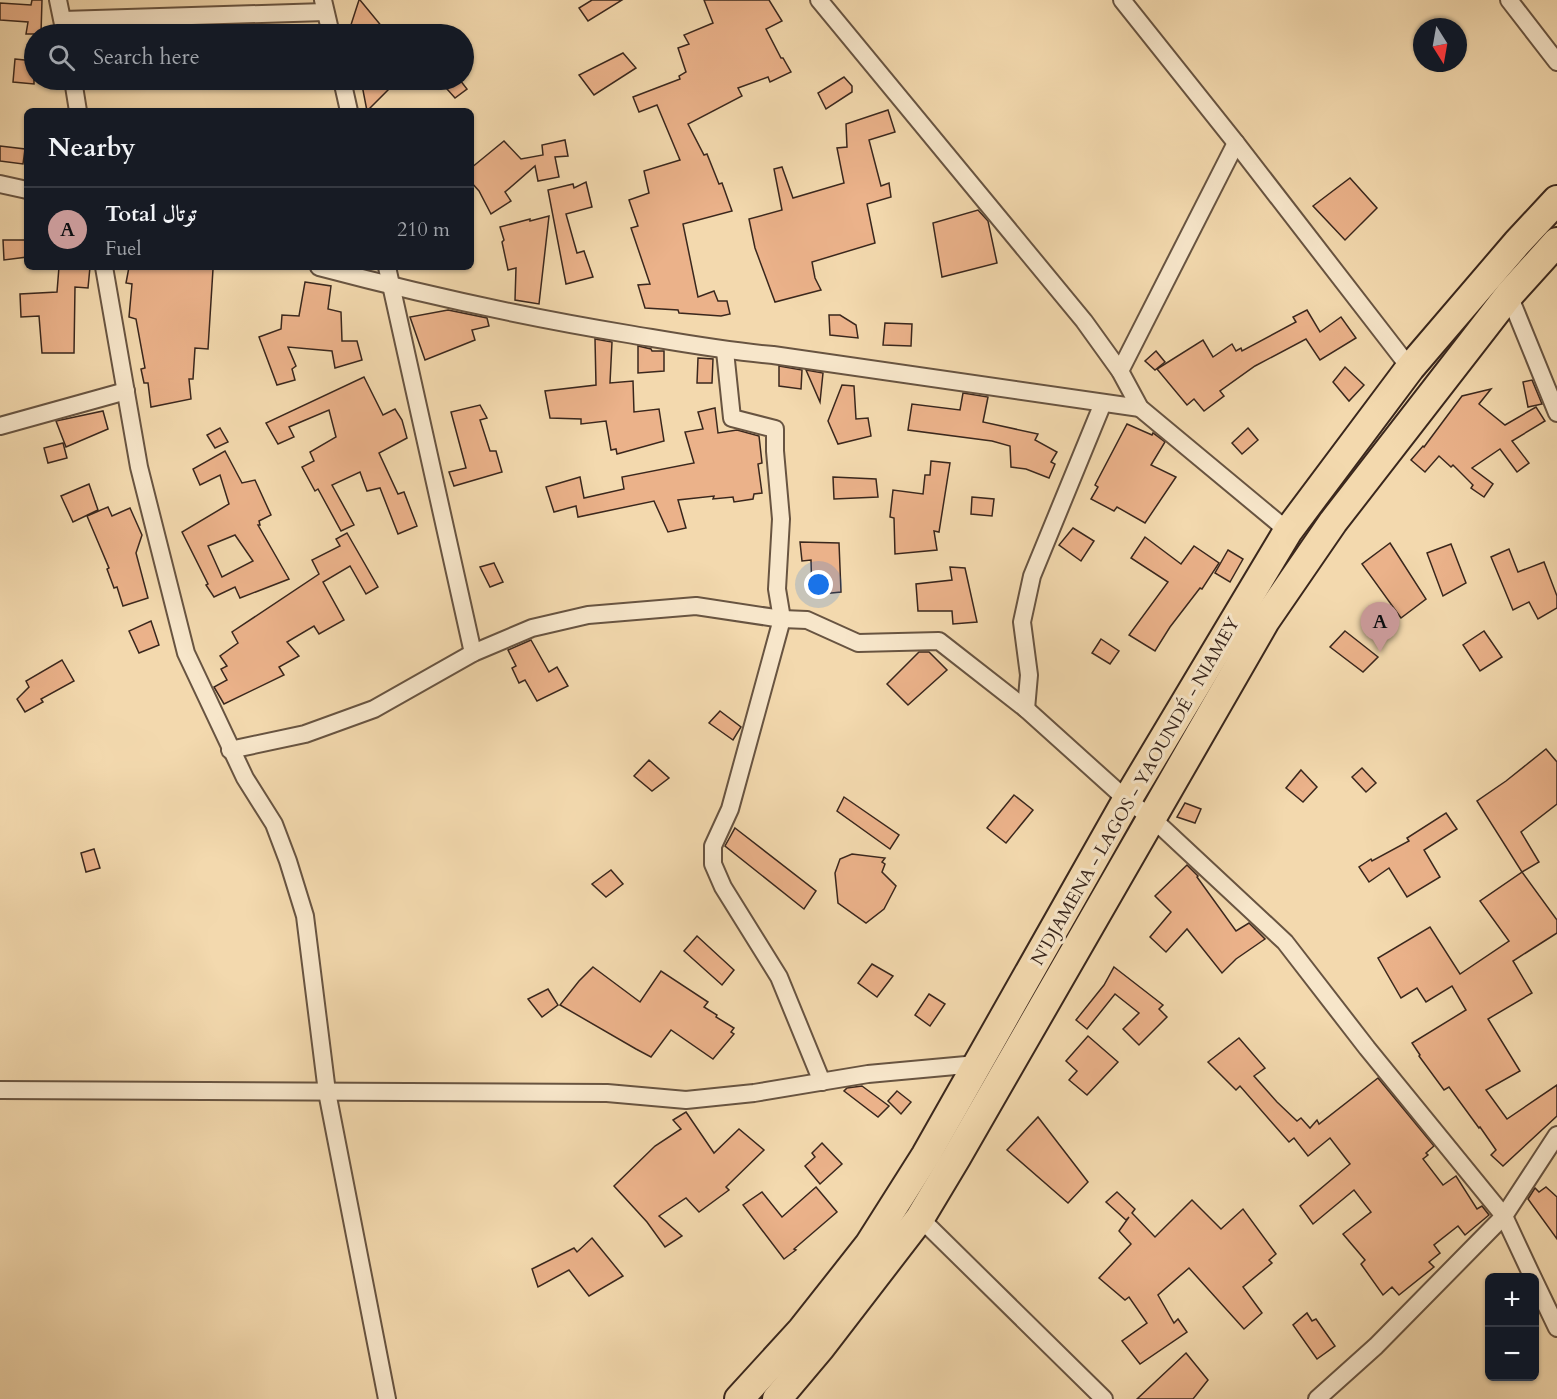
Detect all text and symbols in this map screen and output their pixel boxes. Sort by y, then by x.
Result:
north arrow [1413,18,1467,72]
search box [24,24,474,90]
icon: search [45,41,78,74]
text: Search here [93,42,200,72]
text: Nearby [48,130,136,165]
text: Total توتال [105,199,197,229]
text: A [60,216,75,243]
text: 210 m [397,216,450,243]
text: Fuel [105,235,142,262]
your location [804,570,833,599]
pin: A [1360,602,1400,652]
street label: N'DJAMENA - LAGOS - YAOUNDÉ - NIAMEY [1025,612,1246,970]
map controls [1485,1273,1539,1381]
button: + [1485,1273,1539,1327]
button: − [1485,1327,1539,1381]

